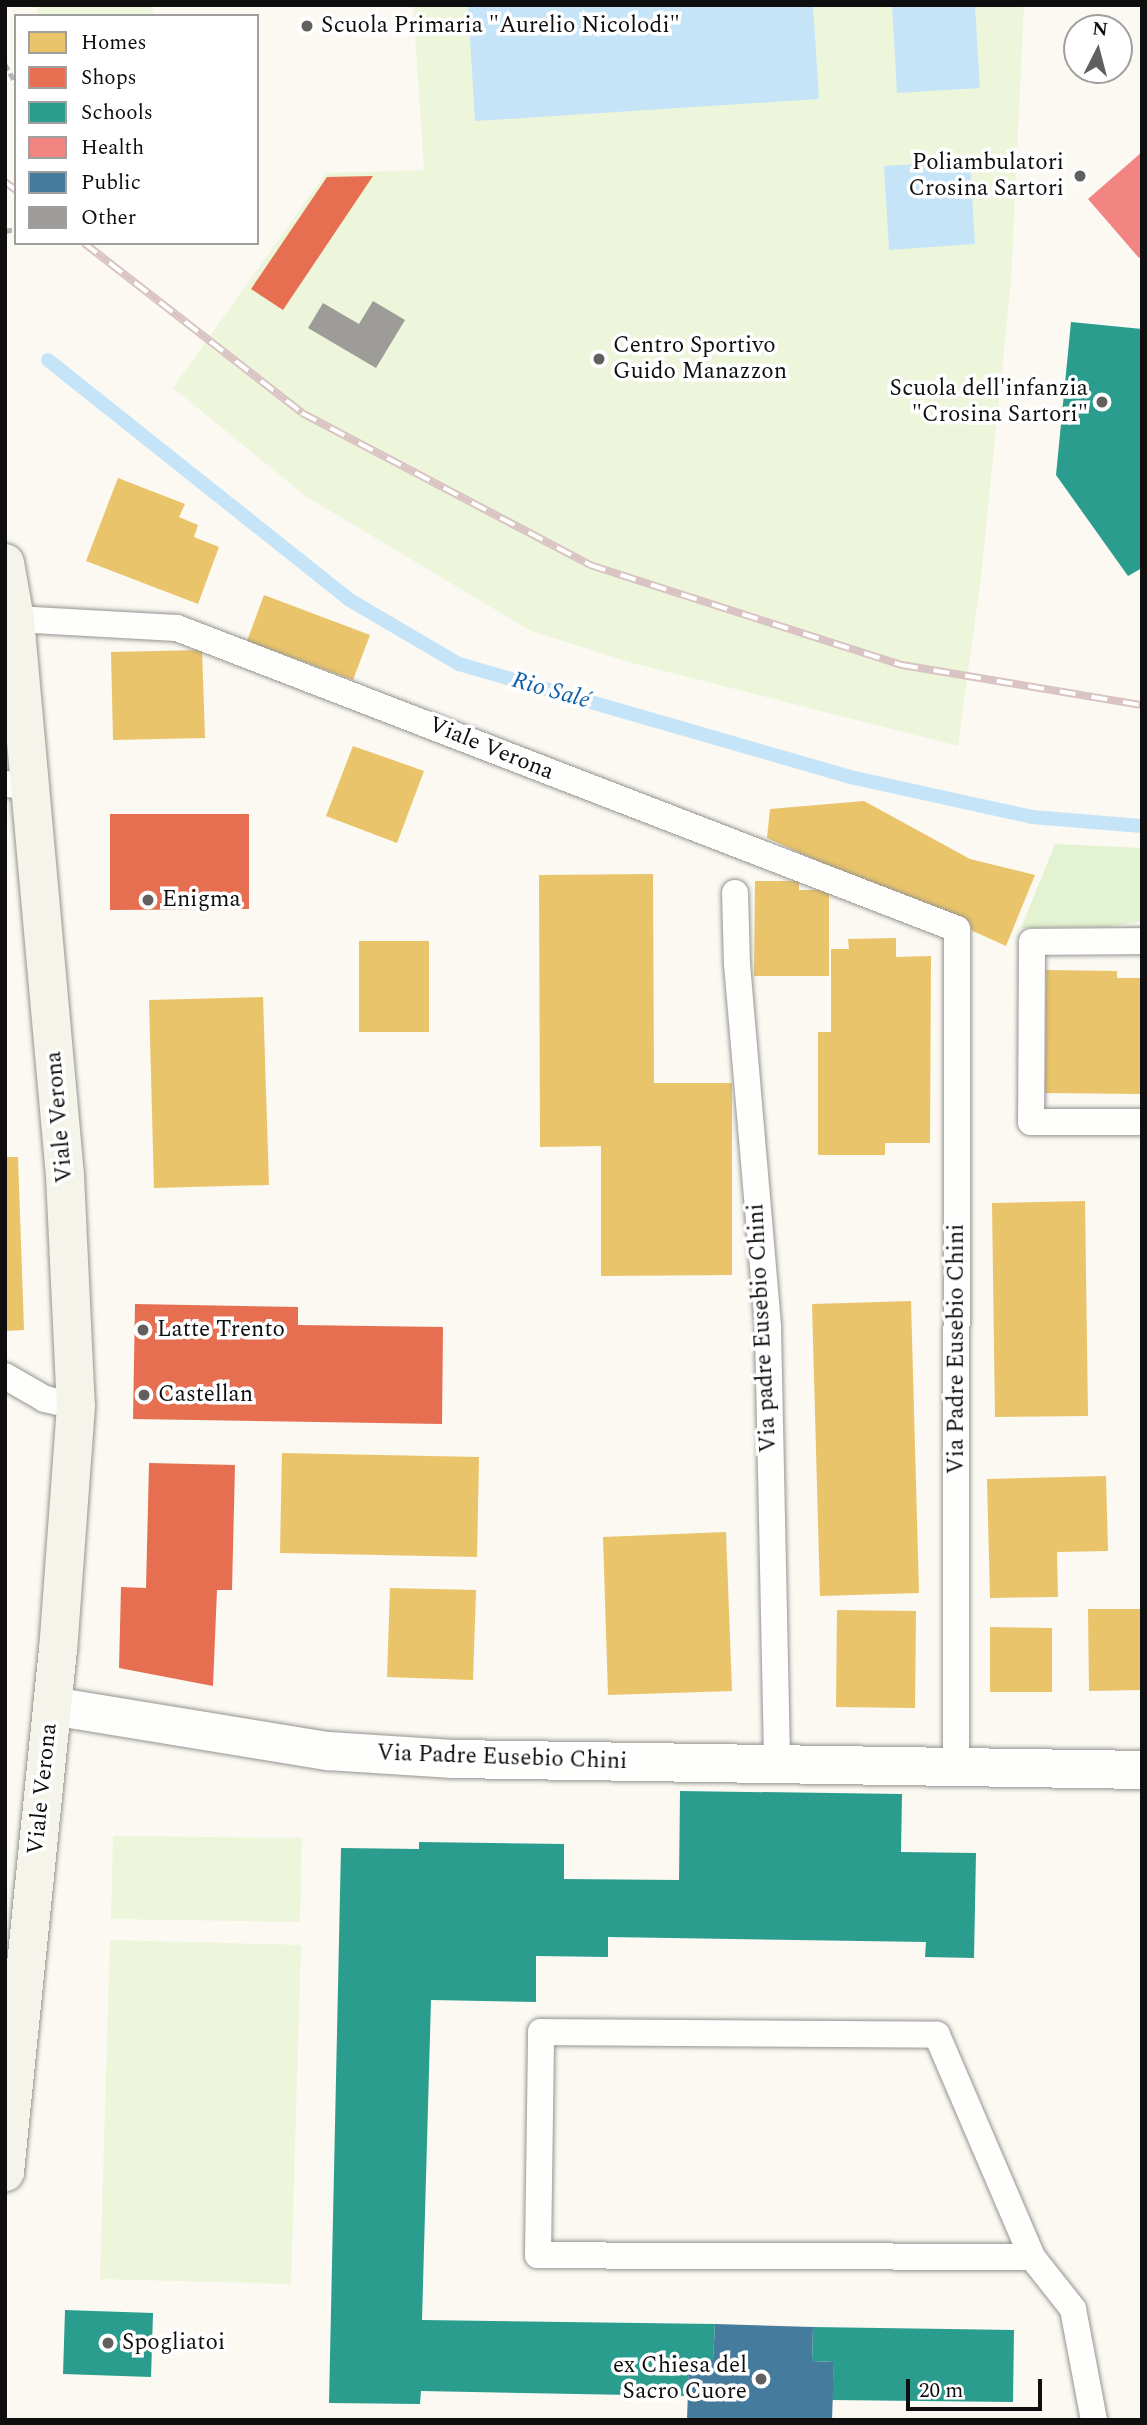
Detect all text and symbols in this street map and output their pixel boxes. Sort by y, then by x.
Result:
place label: Scuola Primaria "Aurelio Nicolodi" [321,12,680,40]
legend [14,14,259,245]
north arrow [1063,14,1133,84]
text: N [1091,14,1109,45]
marker: Scuola Primaria "Aurelio Nicolodi" [299,18,315,34]
text: Homes [81,27,147,59]
text: Shops [81,62,137,94]
text: Schools [81,97,153,129]
text: Health [81,132,144,164]
place label: Poliambulatori Crosina Sartori [908,149,1064,203]
marker: Poliambulatori Crosina Sartori [1070,166,1090,186]
text: Public [81,167,141,199]
text: Other [81,202,136,234]
place label: Centro Sportivo Guido Manazzon [613,332,787,386]
marker: Centro Sportivo Guido Manazzon [591,351,607,367]
place label: Scuola dell'infanzia "Crosina Sartori" [890,375,1088,429]
marker: Scuola dell'infanzia "Crosina Sartori" [1094,394,1110,410]
water label: Rio Salé [509,666,593,716]
street label: Viale Verona [425,711,557,787]
place label: Enigma [162,886,241,914]
marker: Enigma [140,892,156,908]
street label: Viale Verona [40,1050,80,1184]
street label: Via padre Eusebio Chini [743,1203,783,1453]
street label: Via Padre Eusebio Chini [943,1224,971,1474]
place label: Latte Trento [157,1316,285,1344]
marker: Latte Trento [135,1322,151,1338]
place label: Castellan [158,1381,253,1409]
marker: Castellan [136,1387,152,1403]
street label: Viale Verona [22,1722,64,1856]
street label: Via Padre Eusebio Chini [376,1740,628,1776]
place label: Spogliatoi [122,2329,225,2357]
marker: Spogliatoi [100,2335,116,2351]
place label: ex Chiesa del Sacro Cuore [613,2352,747,2406]
scale bar [909,2366,1046,2410]
marker: ex Chiesa del Sacro Cuore [753,2371,769,2387]
text: 20 m [919,2375,963,2407]

